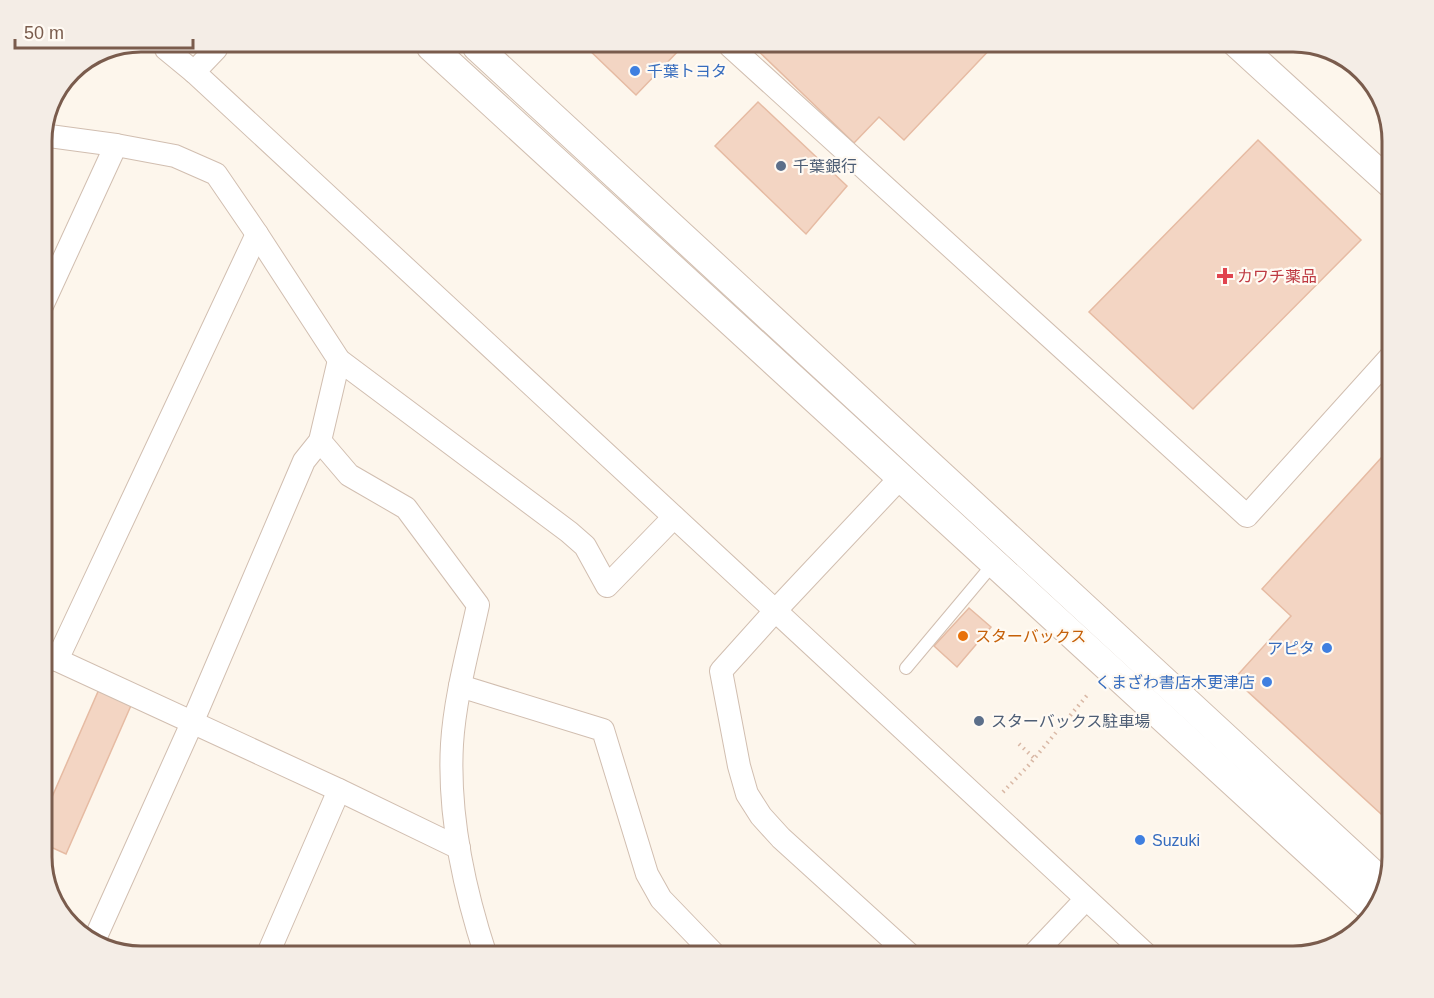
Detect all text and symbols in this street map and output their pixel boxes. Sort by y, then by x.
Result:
scale bar [15,12,194,50]
text: 50 m [24,23,64,43]
place label: 千葉トヨタ [647,63,727,80]
marker: 千葉トヨタ [628,64,642,78]
place label: 千葉銀行 [793,158,857,175]
marker: 千葉銀行 [774,159,788,173]
place label: カワチ薬品 [1237,268,1317,285]
marker: カワチ薬品 [1218,269,1232,283]
place label: スターバックス [975,628,1086,645]
marker: スターバックス [956,629,970,643]
place label: アピタ [1267,640,1315,657]
marker: アピタ [1320,641,1334,655]
place label: くまざわ書店木更津店 [1095,674,1255,691]
marker: くまざわ書店木更津店 [1260,675,1274,689]
place label: スターバックス駐車場 [991,713,1150,730]
marker: スターバックス駐車場 [972,714,986,728]
place label: Suzuki [1152,832,1200,849]
marker: Suzuki [1133,833,1147,847]

